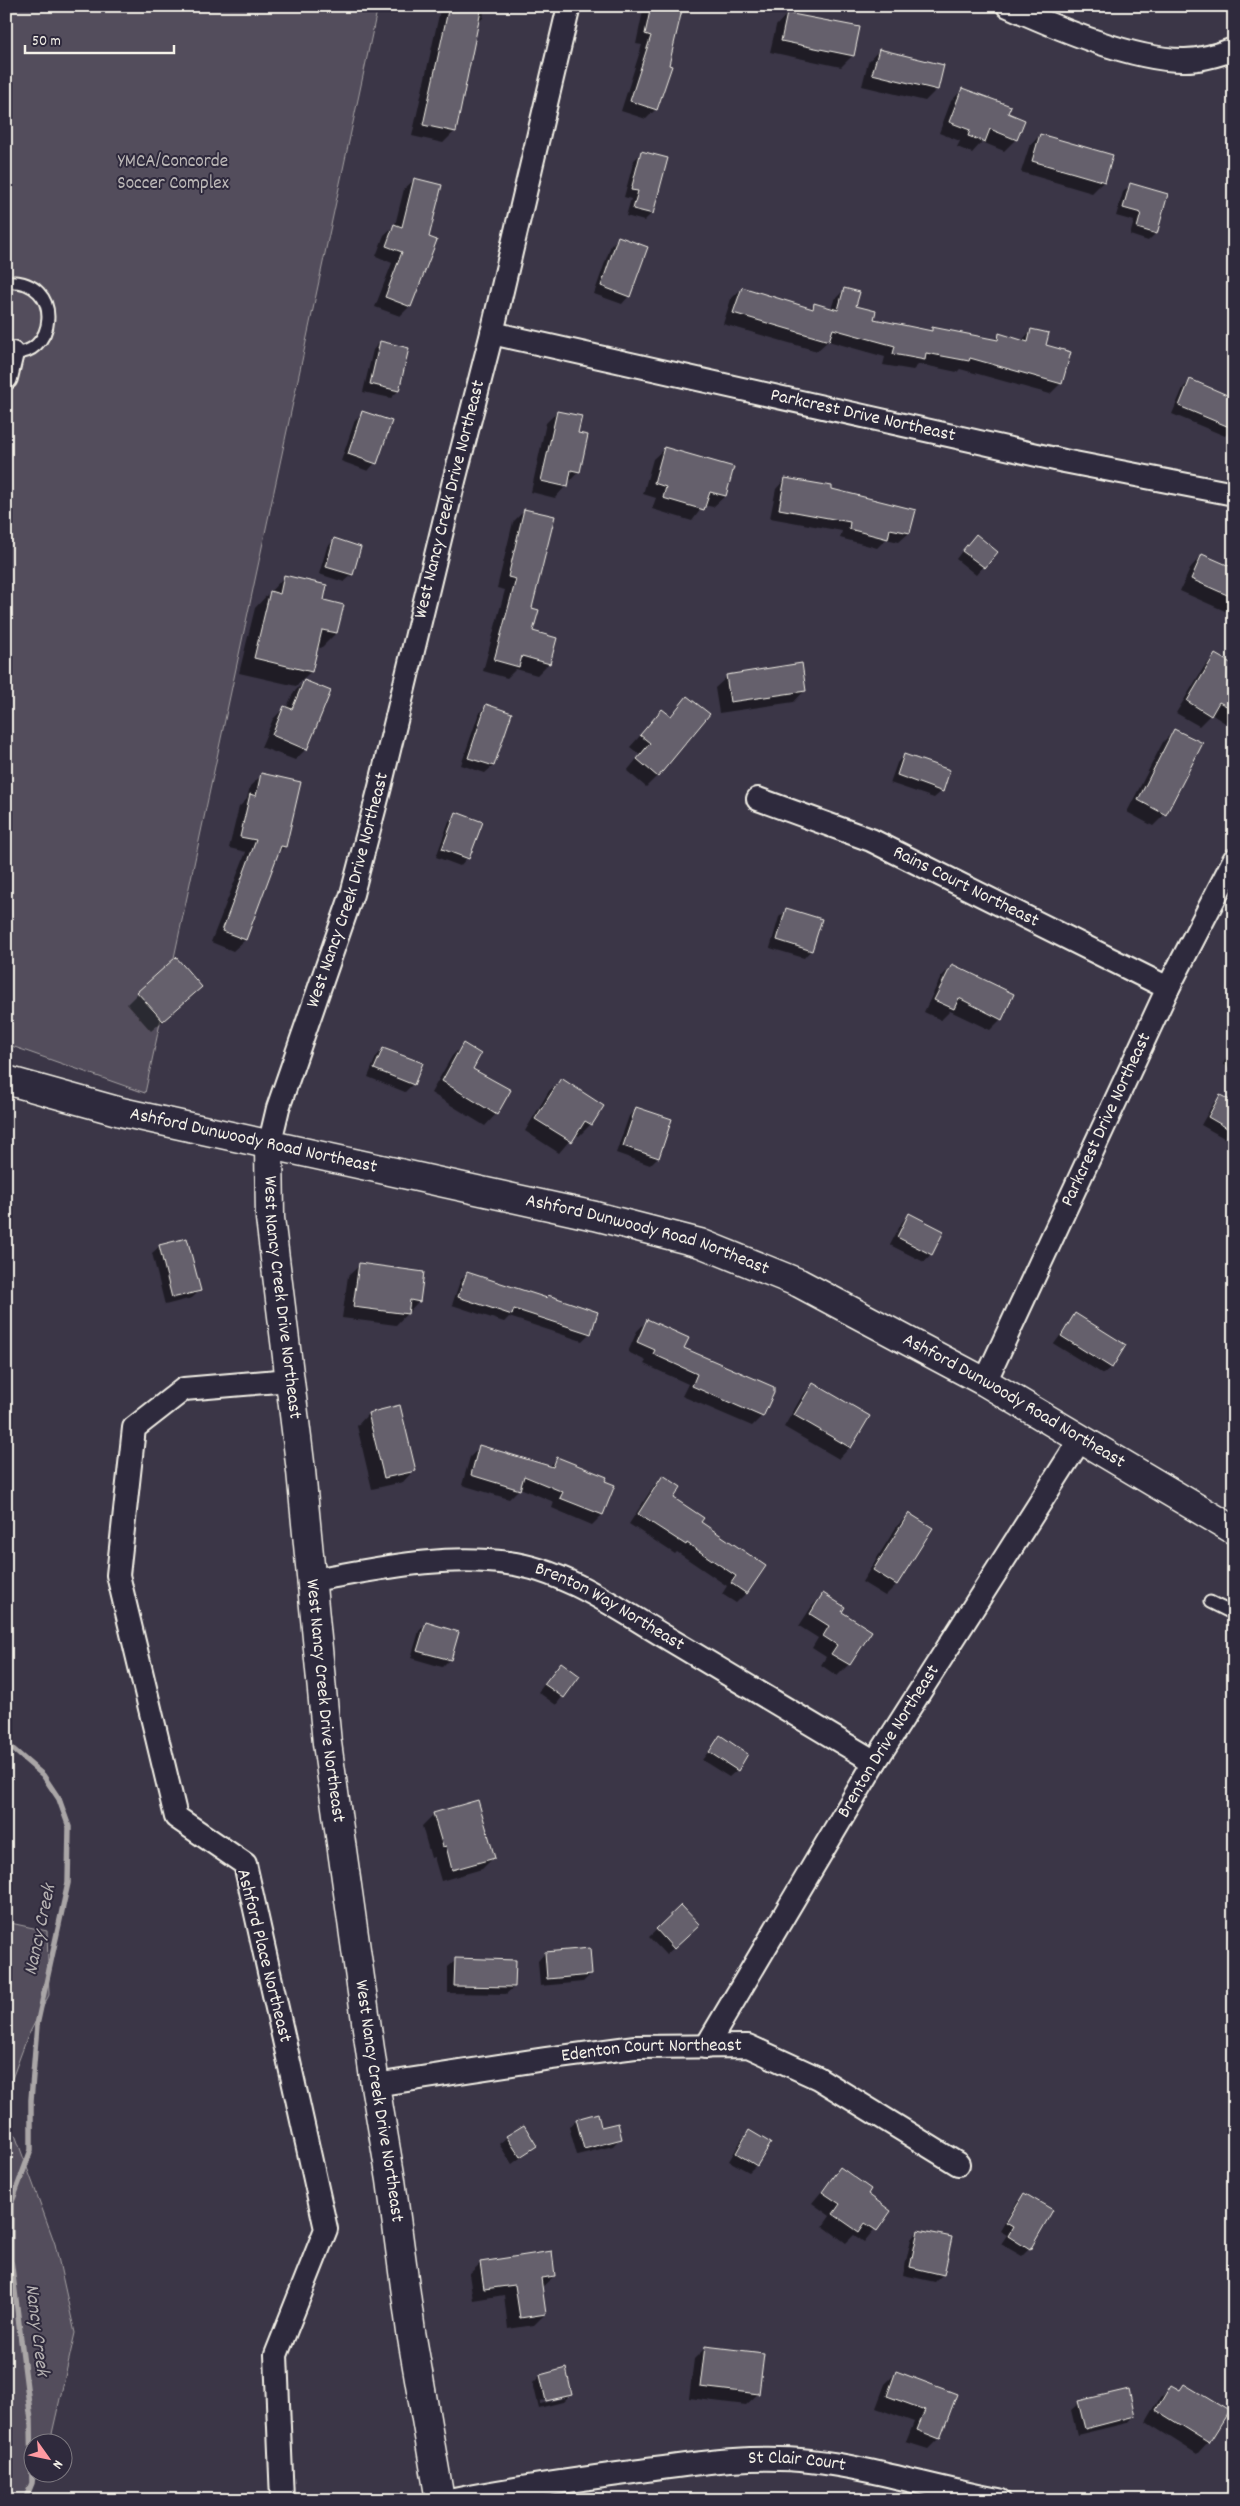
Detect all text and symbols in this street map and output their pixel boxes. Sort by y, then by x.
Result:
scale bar [25,22,174,54]
text: 50 m [32,31,61,53]
park label: YMCA/Concorde Soccer Complex [117,149,229,198]
street label: West Nancy Creek Drive Northeast [408,377,493,622]
street label: Parkcrest Drive Northeast [768,382,958,450]
street label: West Nancy Creek Drive Northeast [300,770,396,1012]
street label: Rains Court Northeast [888,839,1043,935]
street label: Parkcrest Drive Northeast [1055,1029,1159,1211]
street label: Ashford Dunwoody Road Northeast [127,1101,380,1181]
street label: West Nancy Creek Drive Northeast [256,1175,308,1421]
street label: Ashford Dunwoody Road Northeast [523,1188,773,1283]
street label: Ashford Dunwoody Road Northeast [898,1327,1130,1476]
street label: Brenton Way Northeast [531,1556,689,1659]
street label: West Nancy Creek Drive Northeast [298,1578,352,1824]
street label: Brenton Drive Northeast [831,1660,947,1823]
street label: Ashford Place Northeast [228,1866,298,2046]
water label: Nancy Creek [18,1880,65,1978]
street label: West Nancy Creek Drive Northeast [347,1978,410,2224]
street label: Edenton Court Northeast [560,2033,742,2070]
water label: Nancy Creek [16,2282,56,2379]
north arrow [22,2434,72,2484]
street label: St Clair Court [748,2445,848,2479]
text: N [47,2456,67,2472]

